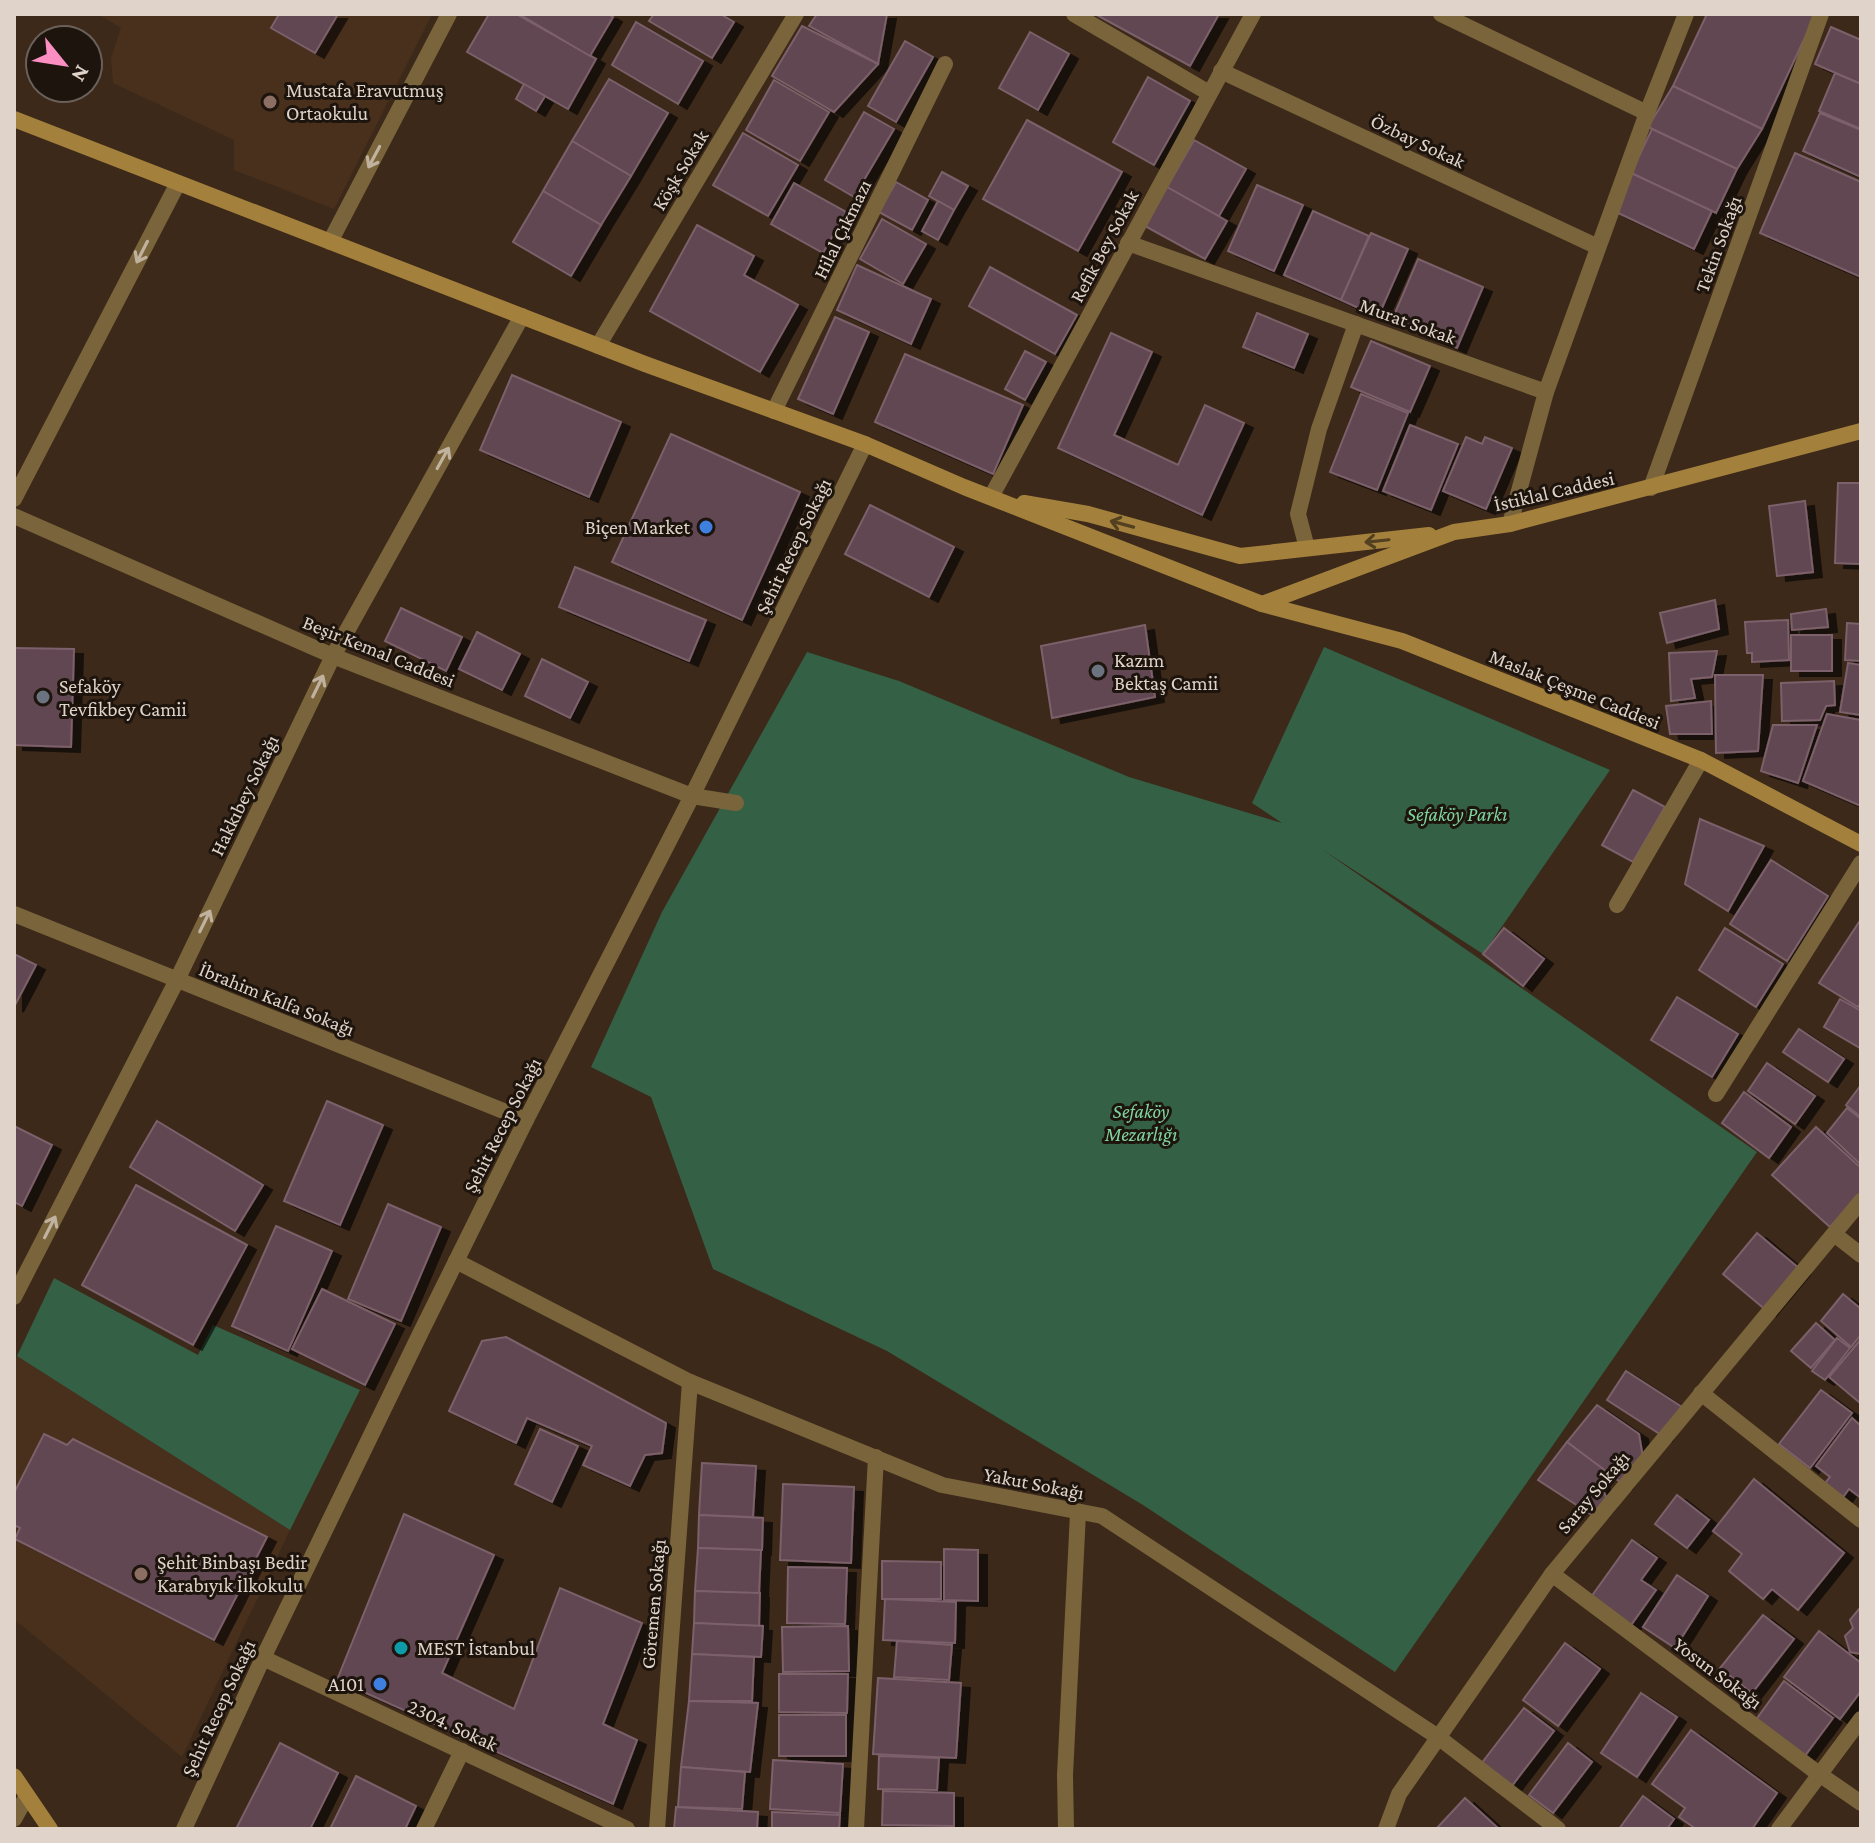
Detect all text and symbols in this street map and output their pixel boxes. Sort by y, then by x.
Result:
north arrow [24,24,104,104]
text: N [66,61,95,86]
place label: Mustafa Eravutmuş Ortaokulu [286,79,444,124]
marker: Mustafa Eravutmuş Ortaokulu [261,93,279,111]
street label: Özbay Sokak [1367,110,1469,174]
street label: Köşk Sokak [647,125,714,215]
one-way arrow [366,145,382,169]
street label: Hilal Çıkmazı [809,176,876,283]
street label: Refik Bey Sokak [1065,186,1144,306]
street label: Tekin Sokağı [1690,193,1747,296]
one-way arrow [134,240,150,263]
street label: Murat Sokak [1357,293,1460,349]
one-way arrow [435,447,451,470]
street label: İstiklal Caddesi [1492,466,1616,516]
street label: Şehit Recep Sokağı [751,475,836,618]
one-way arrow [1110,515,1136,530]
place label: Biçen Market [585,516,690,539]
marker: Biçen Market [697,518,715,536]
one-way arrow [1364,533,1391,548]
street label: Beşir Kemal Caddesi [299,610,458,692]
street label: Maslak Çeşme Caddesi [1486,645,1664,734]
place label: Kazım Bektaş Camii [1114,649,1218,695]
marker: Kazım Bektaş Camii [1089,662,1107,680]
place label: Sefaköy Tevfikbey Camii [59,675,187,721]
one-way arrow [311,675,326,699]
marker: Sefaköy Tevfikbey Camii [34,688,52,706]
street label: Hakkıbey Sokağı [205,731,284,859]
park label: Sefaköy Parkı [1407,803,1507,826]
one-way arrow [198,909,213,933]
street label: İbrahim Kalfa Sokağı [196,958,358,1041]
street label: Şehit Recep Sokağı [459,1054,546,1196]
park label: Sefaköy Mezarlığı [1104,1100,1177,1146]
one-way arrow [42,1216,58,1240]
street label: Saray Sokağı [1552,1446,1634,1538]
street label: Yakut Sokağı [982,1462,1086,1505]
street label: Göremen Sokağı [636,1538,671,1670]
place label: Şehit Binbaşı Bedir Karabıyık İlkokulu [157,1551,307,1597]
marker: Şehit Binbaşı Bedir Karabıyık İlkokulu [132,1565,150,1583]
street label: Yosun Sokağı [1669,1633,1767,1714]
street label: Şehit Recep Sokağı [177,1636,260,1780]
place label: MEST İstanbul [417,1637,535,1659]
marker: MEST İstanbul [392,1639,410,1657]
place label: A101 [328,1673,364,1695]
marker: A101 [371,1675,389,1693]
street label: 2304. Sokak [405,1695,502,1756]

